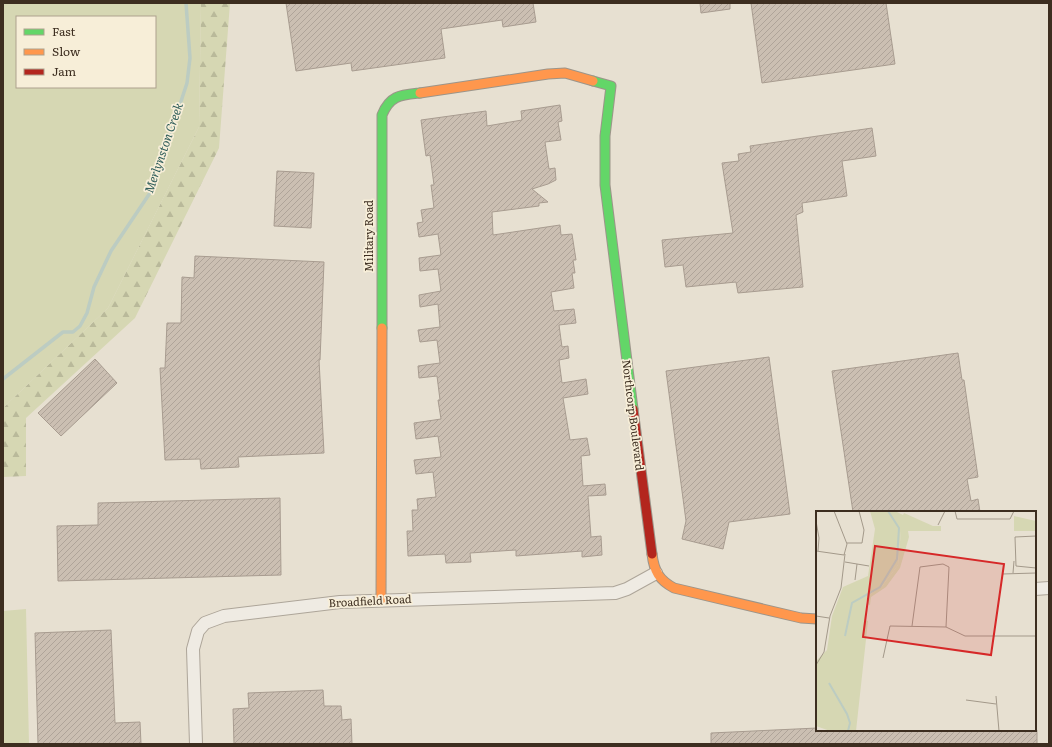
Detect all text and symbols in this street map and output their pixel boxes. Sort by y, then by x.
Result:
legend [16,16,156,88]
text: Fast [52,22,76,40]
text: Slow [52,42,81,60]
text: Jam [52,62,77,80]
water label: Merlynston Creek [139,100,187,195]
street label: Military Road [360,200,376,272]
street label: Northcorp Boulevard [619,359,649,471]
inset map [816,511,1036,731]
street label: Broadfield Road [328,590,412,610]

